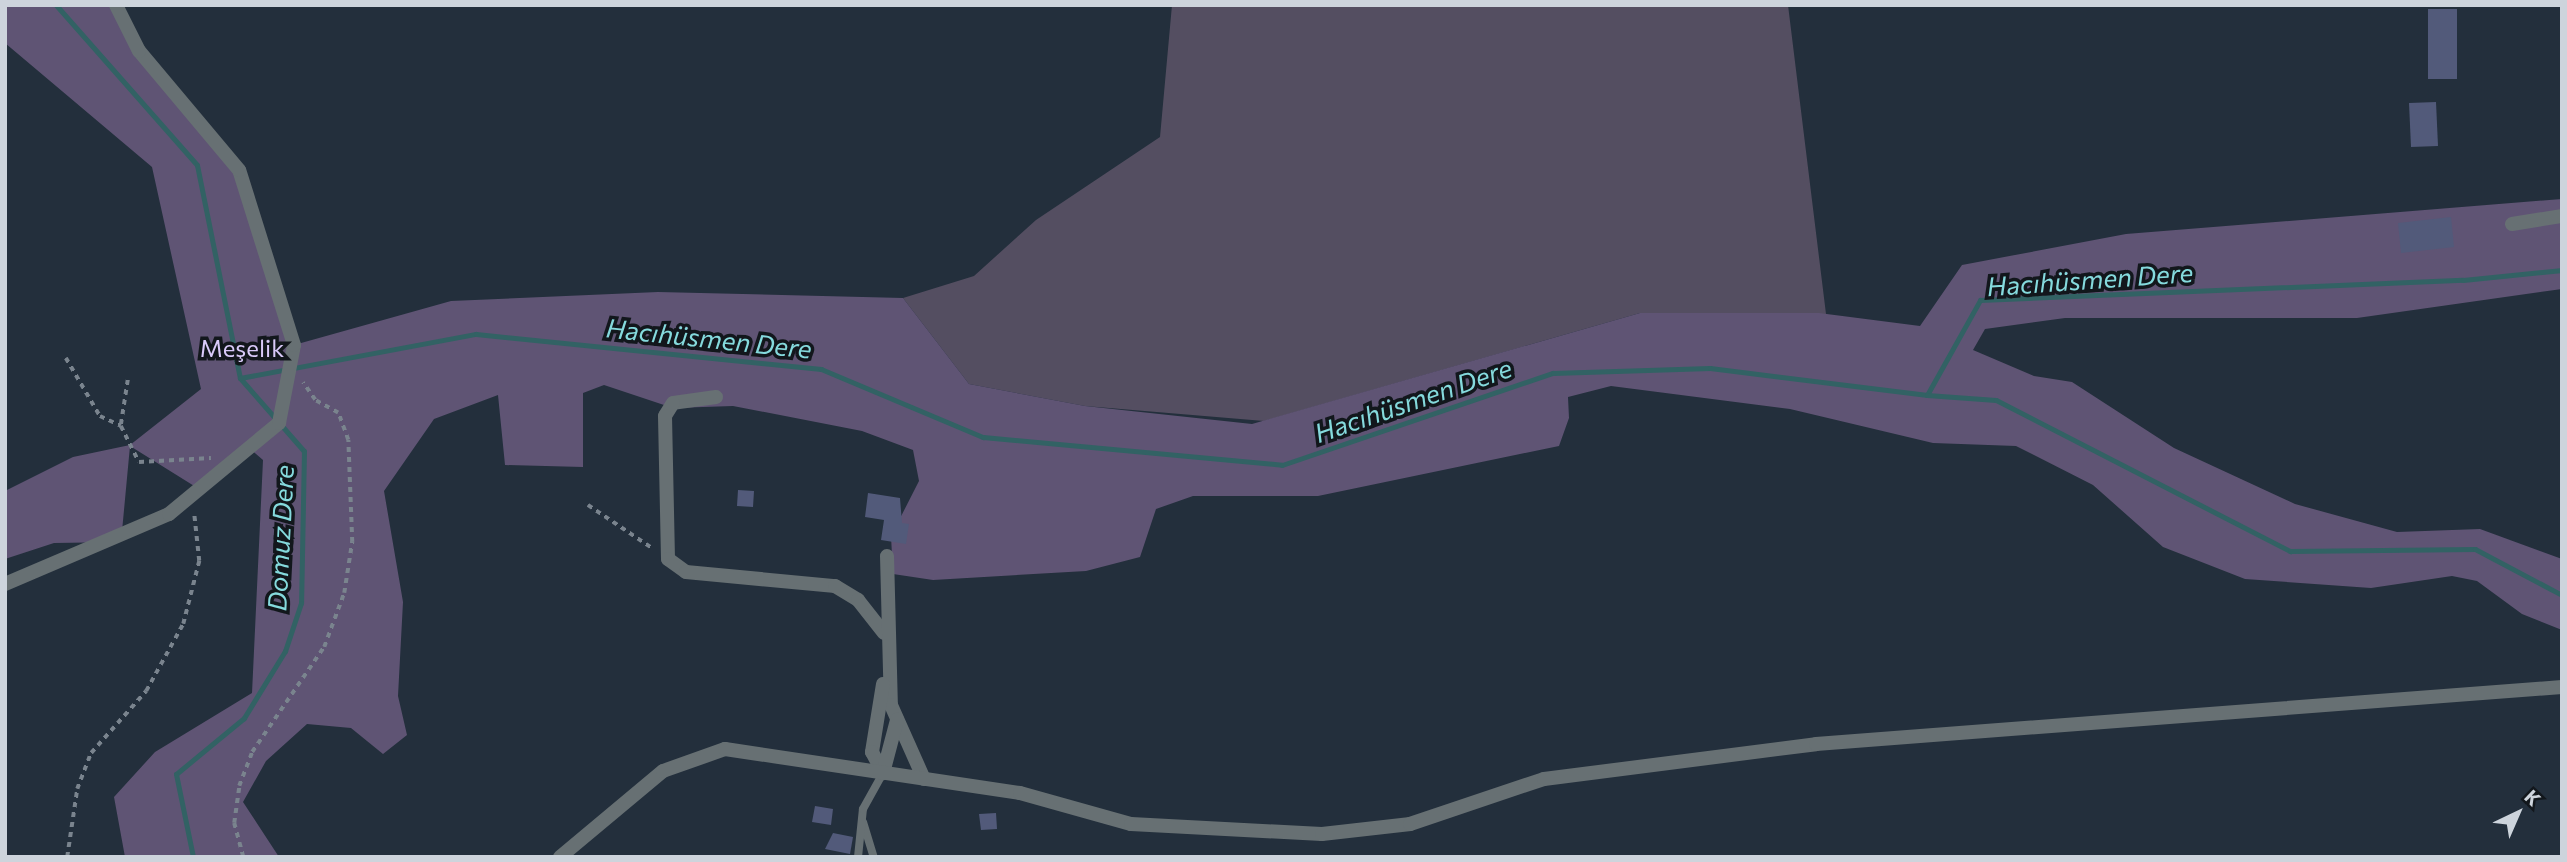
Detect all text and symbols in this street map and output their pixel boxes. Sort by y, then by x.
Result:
water label: Hacıhüsmen Dere [1986,256,2194,302]
water label: Hacıhüsmen Dere [605,312,813,364]
park label: Meşelik [200,334,284,362]
water label: Hacıhüsmen Dere [1310,352,1516,448]
water label: Domuz Dere [261,464,299,612]
north arrow [2483,778,2553,848]
text: K [2520,785,2546,810]

